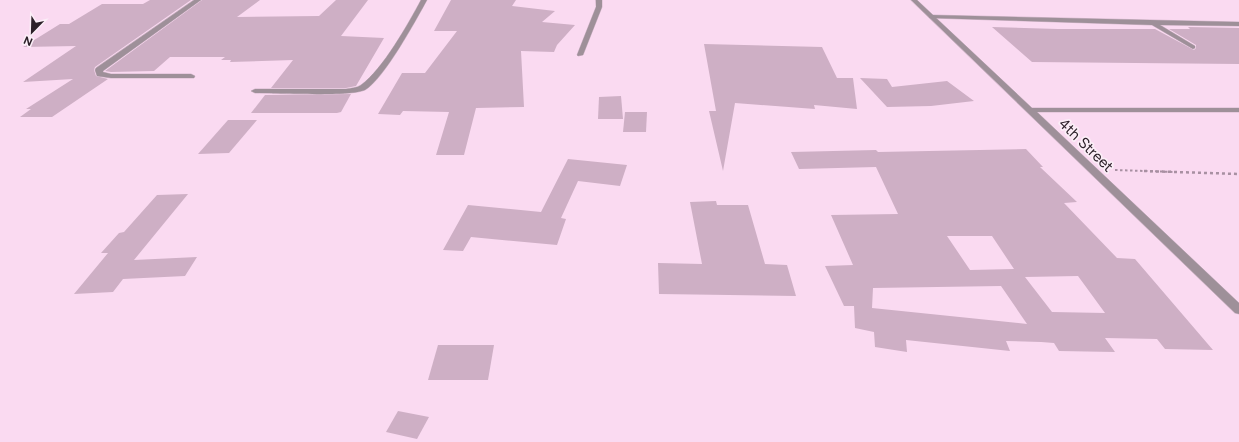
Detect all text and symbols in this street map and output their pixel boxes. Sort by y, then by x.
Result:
north arrow [12,12,52,52]
text: N [22,33,35,48]
street label: 4th Street [1055,115,1117,176]

